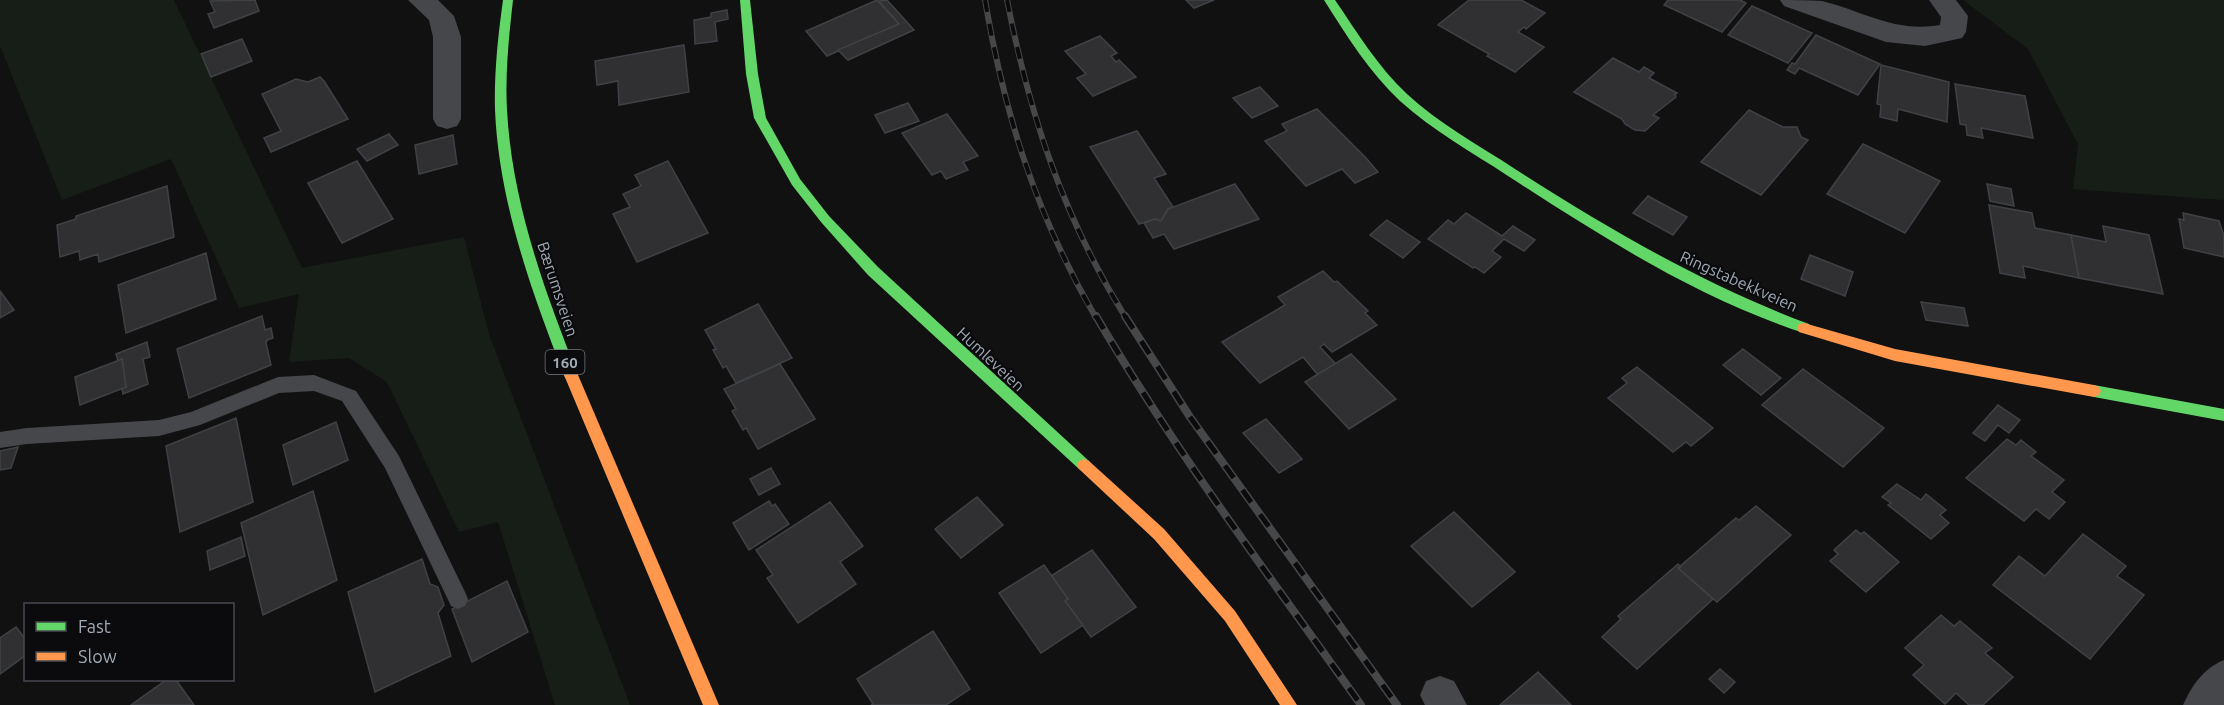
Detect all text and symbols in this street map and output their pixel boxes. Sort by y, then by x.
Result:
street label: Bærumsveien [534,239,582,339]
street label: Ringstabekkveien [1678,247,1800,315]
street label: Humleveien [954,323,1028,395]
road number: 160 [546,350,584,374]
legend [24,603,234,681]
text: Fast [78,616,111,636]
text: Slow [78,646,117,666]

